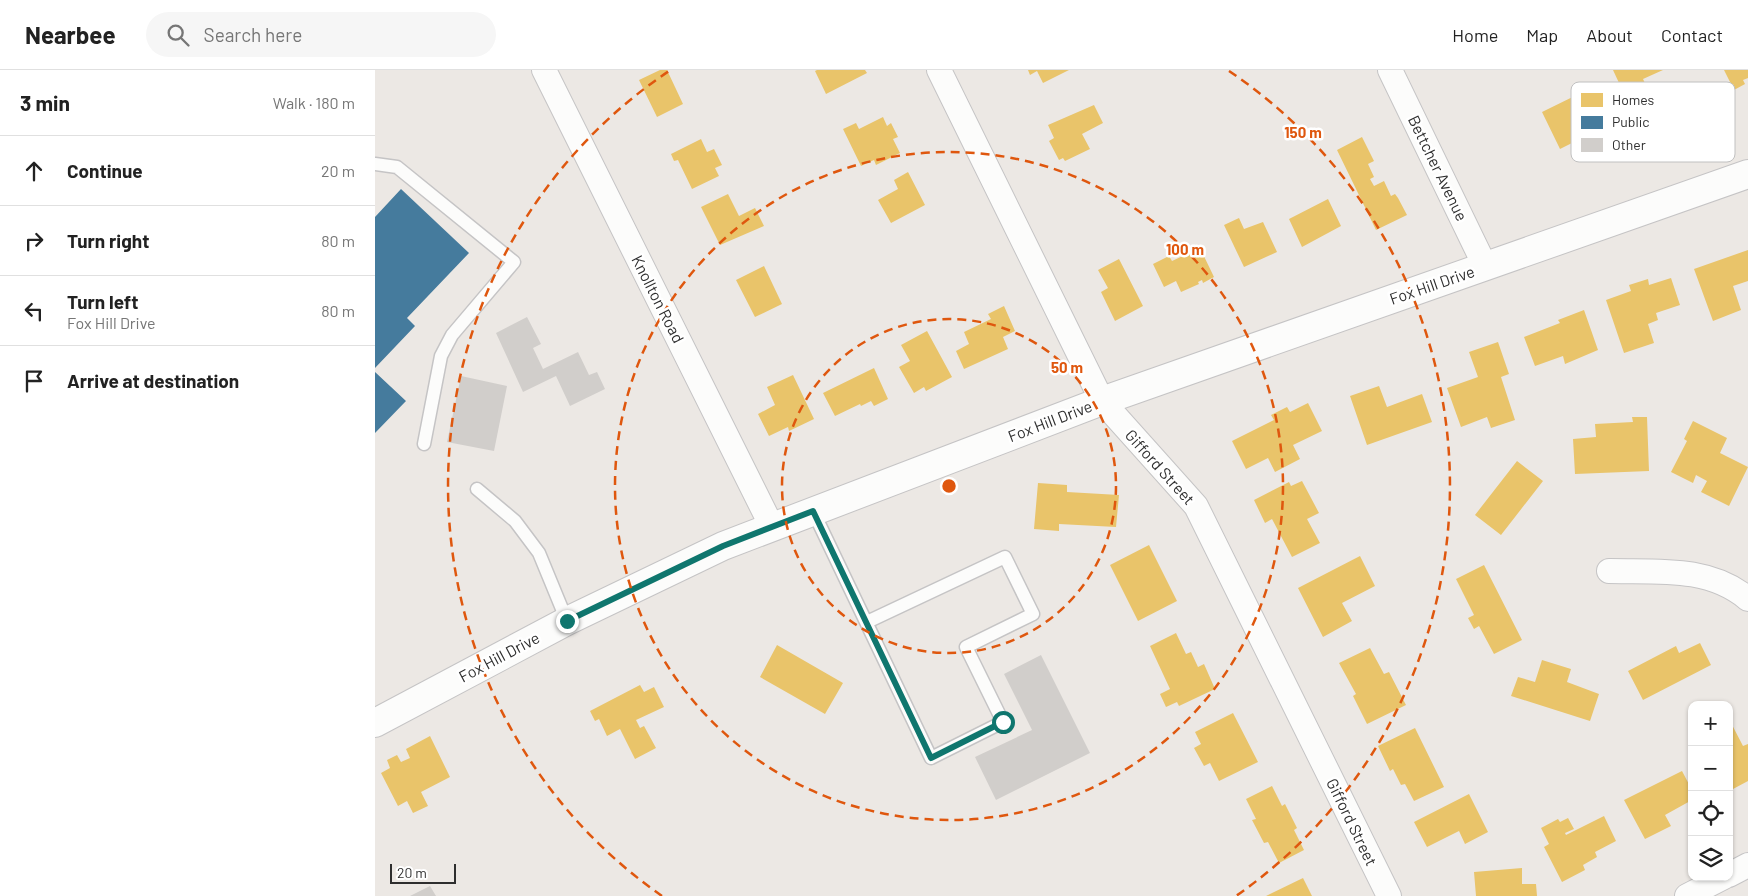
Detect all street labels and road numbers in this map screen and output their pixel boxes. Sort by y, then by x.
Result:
street label: Bettcher Avenue [1405,112,1472,224]
street label: Knollton Road [628,252,689,346]
street label: Fox Hill Drive [1387,261,1477,308]
street label: Fox Hill Drive [1005,396,1095,445]
street label: Gifford Street [1122,425,1199,508]
street label: Fox Hill Drive [455,627,542,686]
street label: Gifford Street [1323,775,1382,868]

